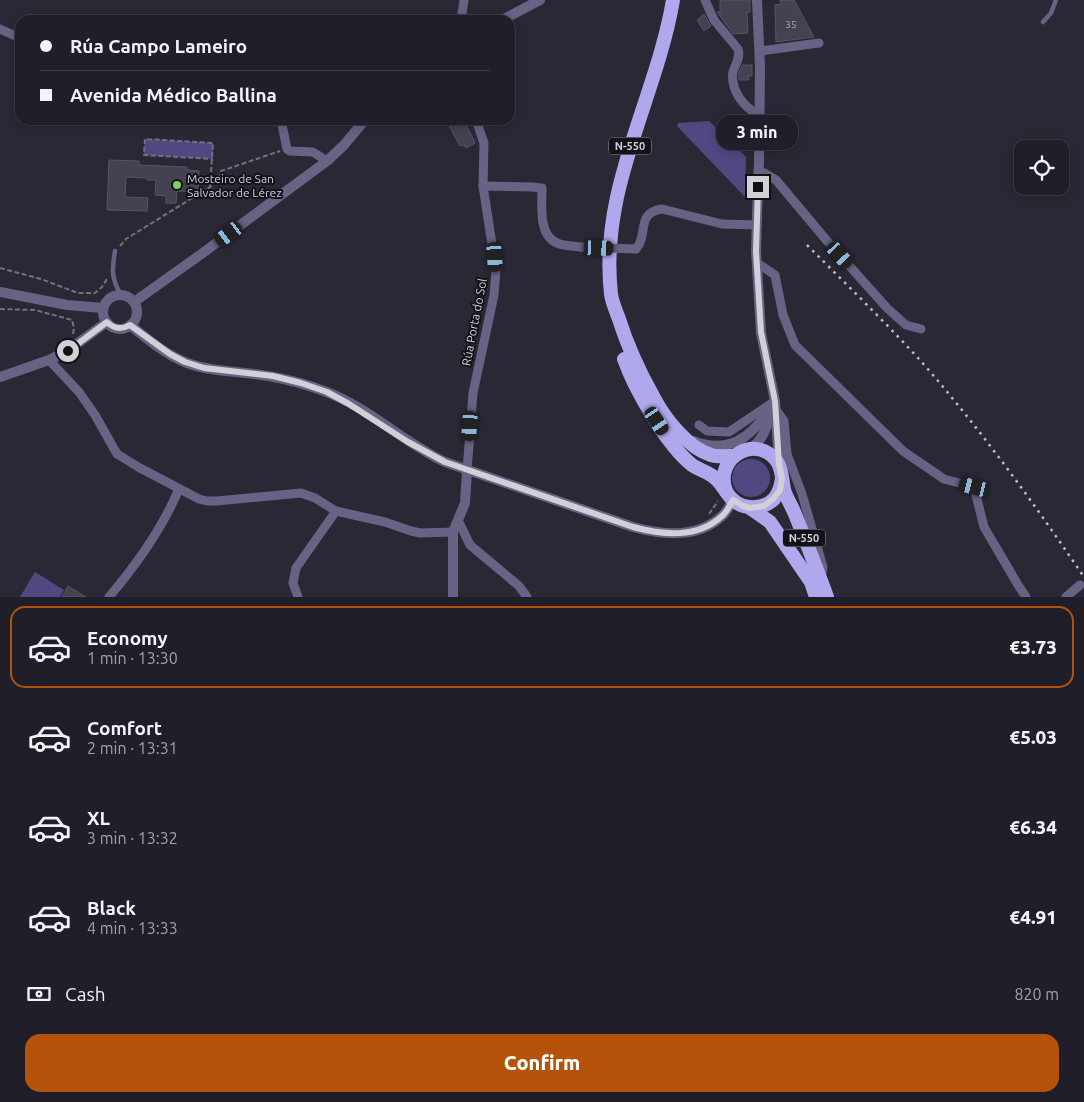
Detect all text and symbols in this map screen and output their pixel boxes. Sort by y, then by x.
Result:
house number: 35 [785,19,797,30]
text: Rúa Campo Lameiro [70,35,247,57]
text: Avenida Médico Ballina [70,84,277,106]
callout: 3 min [717,114,799,150]
text: 3 min [737,123,777,141]
road number: N-550 [609,138,651,154]
map controls [1014,140,1069,195]
button: locate [1014,140,1069,195]
place label: Mosteiro de San Salvador de Lérez [187,172,282,199]
route end [747,176,769,198]
marker: Mosteiro de San Salvador de Lérez [171,179,183,191]
car [212,219,245,249]
car [824,239,855,271]
car [583,240,614,256]
car [486,242,503,272]
street label: Rúa Porta do Sol [459,277,489,367]
route start [57,340,79,362]
car [642,404,671,438]
car [461,411,478,441]
car [957,476,990,498]
road number: N-550 [783,530,825,546]
icon: car [27,625,72,670]
text: Economy [87,627,168,649]
text: €3.73 [1009,636,1057,658]
text: 1 min · 13:30 [87,649,178,667]
icon: car [27,715,72,760]
text: Comfort [87,717,162,739]
text: €5.03 [1009,726,1057,748]
text: 2 min · 13:31 [87,739,178,757]
icon: car [27,805,72,850]
text: XL [87,807,110,829]
text: €6.34 [1009,816,1057,838]
text: 3 min · 13:32 [87,829,178,847]
icon: car [27,895,72,940]
text: Black [87,897,136,919]
text: €4.91 [1009,906,1057,928]
text: 4 min · 13:33 [87,919,178,937]
icon: cash [25,980,53,1008]
text: Cash [65,983,106,1005]
text: 820 m [1014,985,1059,1003]
button: Confirm [25,1034,1059,1092]

